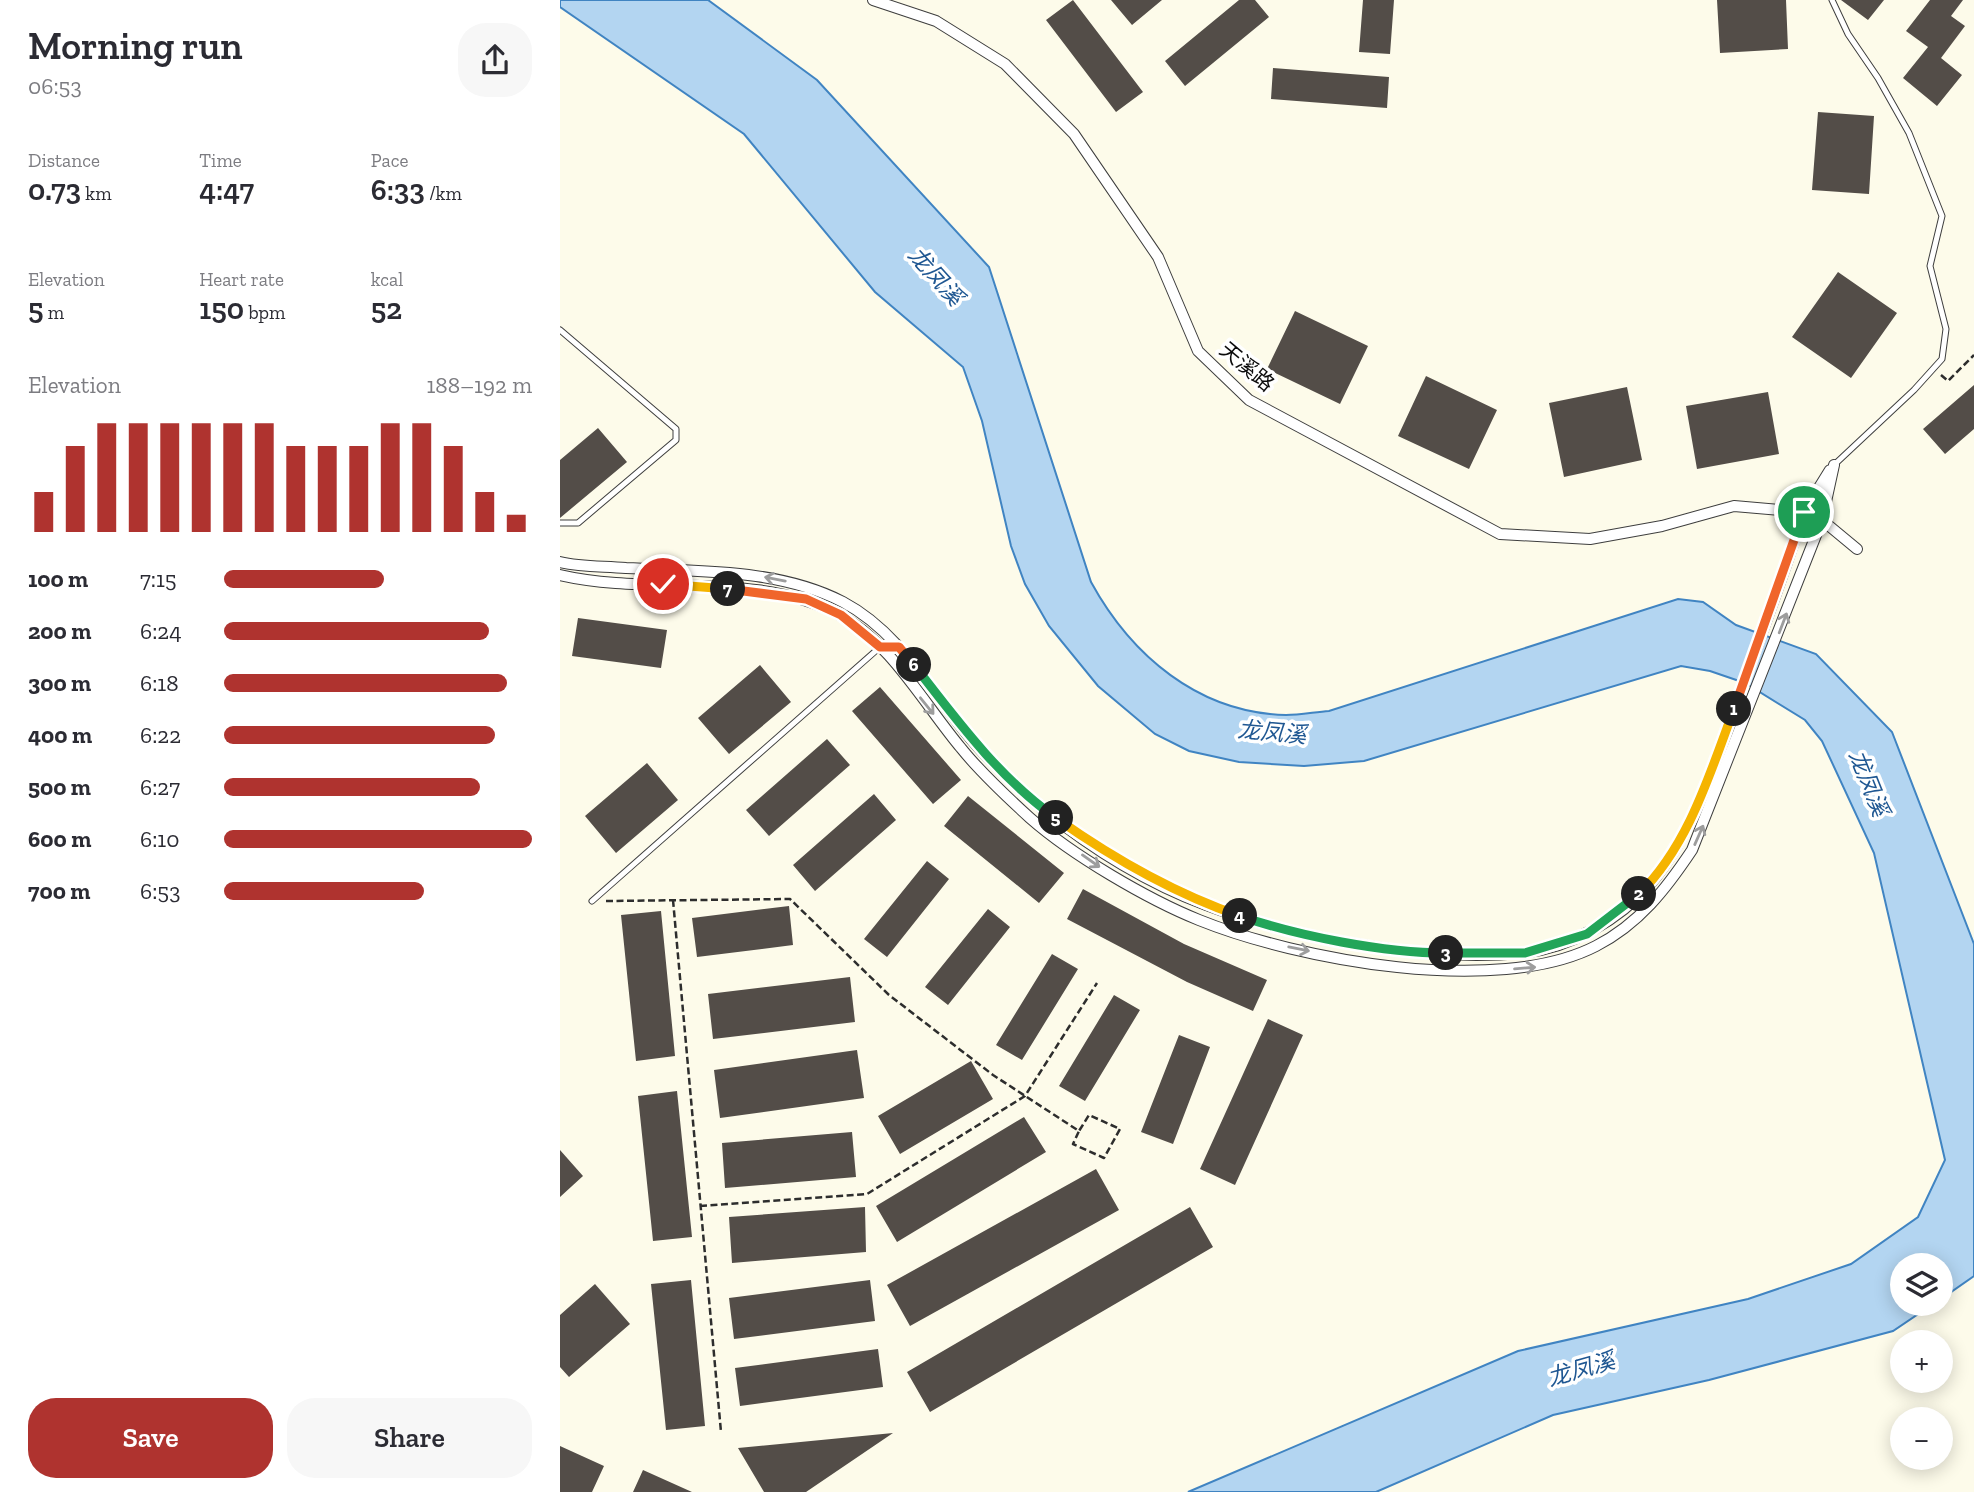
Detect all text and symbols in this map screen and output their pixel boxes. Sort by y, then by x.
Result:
text: Morning run [28,23,243,69]
button: share [458,23,532,97]
text: 06:53 [28,72,82,100]
text: Distance [28,149,100,172]
text: Time [199,149,242,172]
text: Pace [371,149,408,172]
text: 0.73 [28,172,81,208]
text: 4:47 [199,172,254,208]
text: 6:33 [371,172,425,208]
text: km [81,182,112,205]
text: /km [425,182,462,205]
water label: 龙凤溪 [903,241,971,313]
text: Elevation [28,268,105,291]
text: Heart rate [199,268,284,291]
text: kcal [371,268,403,291]
text: 5 [28,291,44,327]
text: 150 [199,291,244,327]
text: 52 [371,291,402,327]
text: m [44,301,64,324]
text: bpm [244,301,285,324]
street label: 天溪路 [1215,337,1279,396]
text: Elevation [28,371,121,399]
text: 188–192 m [427,371,532,399]
pin [1774,482,1834,542]
icon: arrive [1785,493,1823,531]
pin [633,554,693,614]
text: 100 m [28,565,88,593]
text: 7:15 [140,565,177,593]
icon: check [644,565,682,603]
pin: 7 [710,572,746,606]
one-way arrow [764,572,787,586]
text: 7 [723,577,732,600]
one-way arrow [1778,613,1791,635]
text: 200 m [28,617,91,645]
text: 6:24 [140,617,182,645]
pin: 6 [896,648,932,682]
text: 6 [908,653,919,676]
text: 300 m [28,669,91,697]
text: 6:18 [140,669,179,697]
pin: 1 [1716,692,1752,726]
one-way arrow [919,696,934,714]
text: 1 [1730,697,1737,720]
water label: 龙凤溪 [1236,715,1311,749]
text: 400 m [28,721,92,749]
text: 6:22 [140,721,181,749]
water label: 龙凤溪 [1843,746,1896,823]
text: 500 m [28,773,91,801]
text: 6:27 [140,773,180,801]
pin: 5 [1038,800,1074,836]
text: 5 [1051,806,1060,829]
text: 600 m [28,825,91,853]
text: 6:10 [140,825,179,853]
one-way arrow [1693,825,1706,846]
one-way arrow [1081,853,1100,868]
pin: 2 [1622,876,1656,912]
text: 700 m [28,877,90,905]
text: 6:53 [140,877,180,905]
text: 2 [1633,882,1644,905]
pin: 4 [1222,898,1258,934]
text: 4 [1234,904,1245,927]
pin: 3 [1428,936,1463,970]
text: 3 [1440,941,1451,964]
one-way arrow [1287,943,1310,957]
one-way arrow [1513,961,1535,974]
map controls [1890,1253,1953,1470]
button: layers [1890,1253,1953,1316]
button: + [1890,1330,1953,1393]
water label: 龙凤溪 [1544,1345,1621,1392]
button: Save [28,1398,273,1478]
button: Share [287,1398,532,1478]
button: − [1890,1407,1953,1470]

